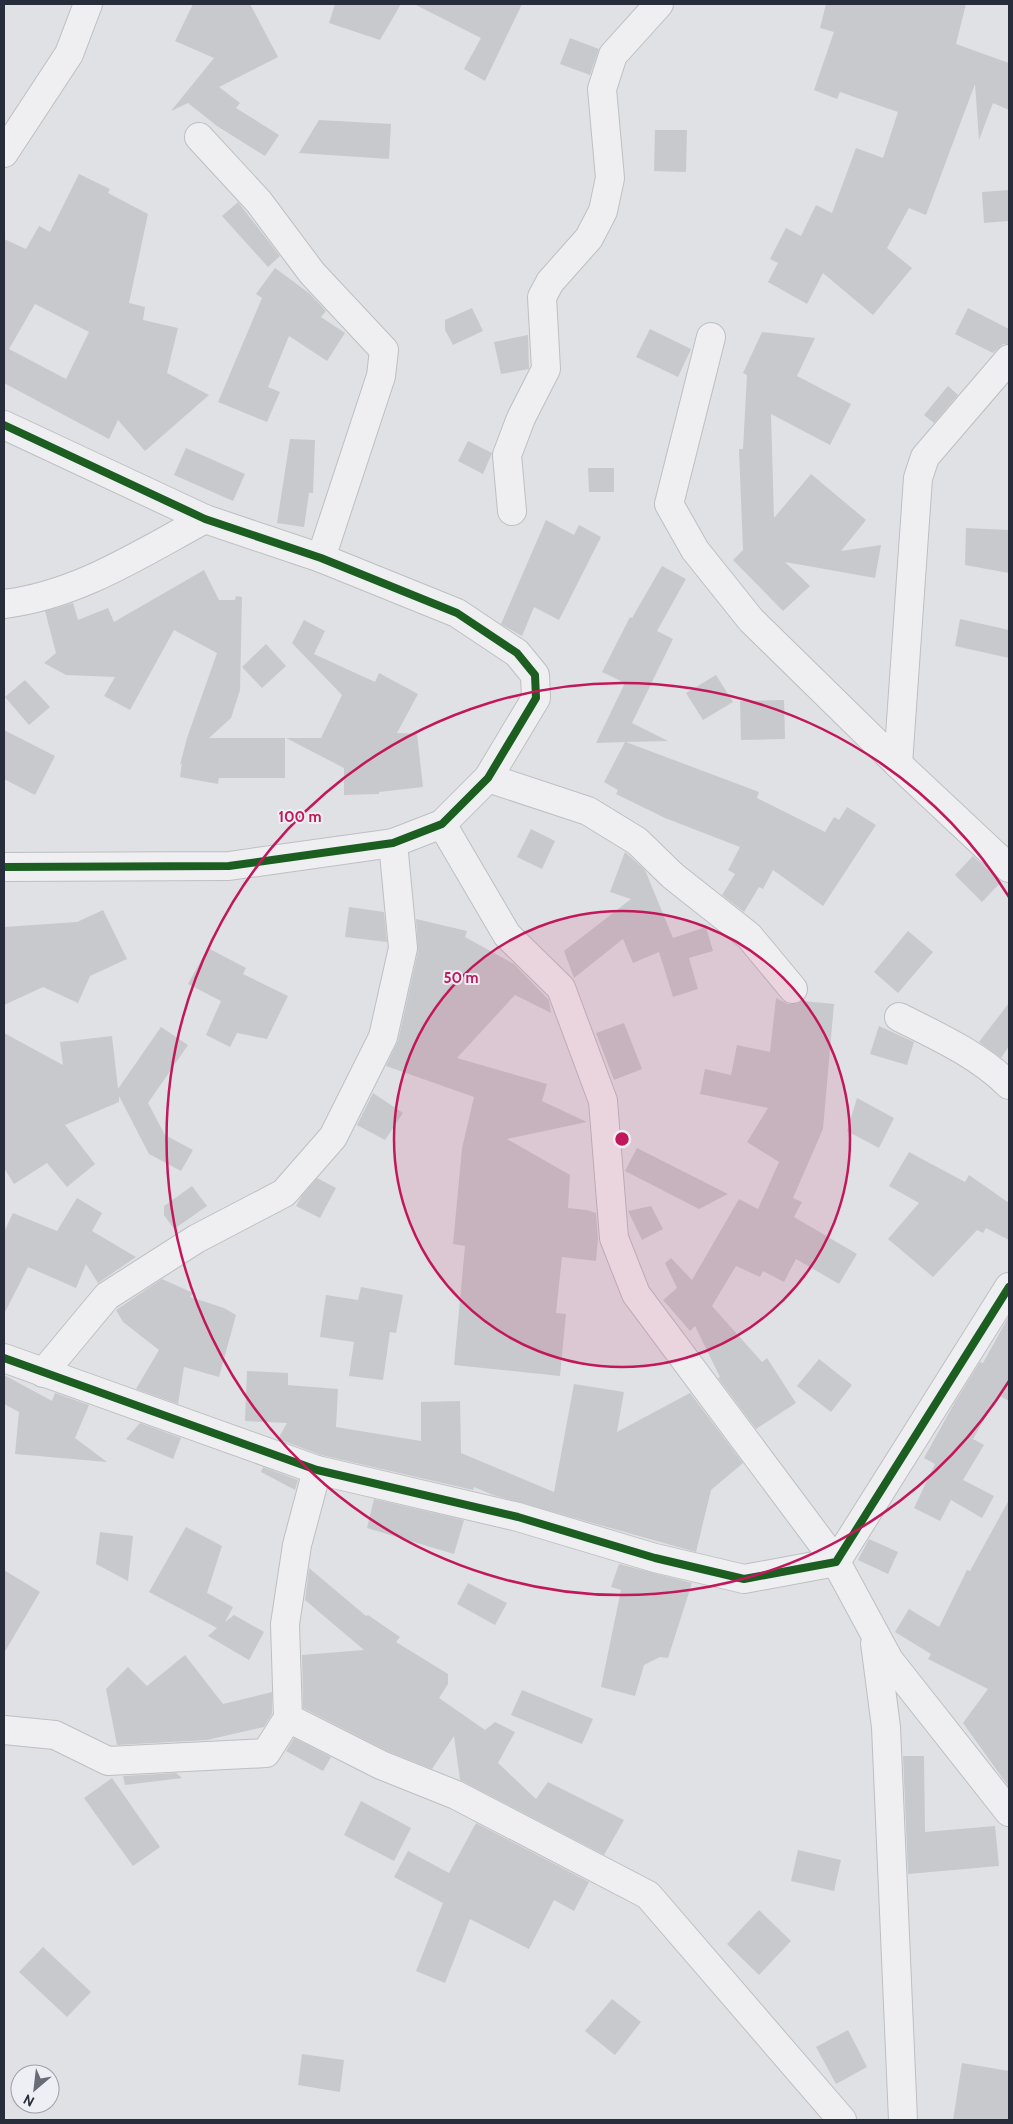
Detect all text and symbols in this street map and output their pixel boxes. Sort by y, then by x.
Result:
text: 100 m [278,808,322,826]
text: 50 m [443,969,479,987]
centre of rings [613,1130,631,1148]
north arrow [10,2064,60,2114]
text: N [20,2090,37,2111]

